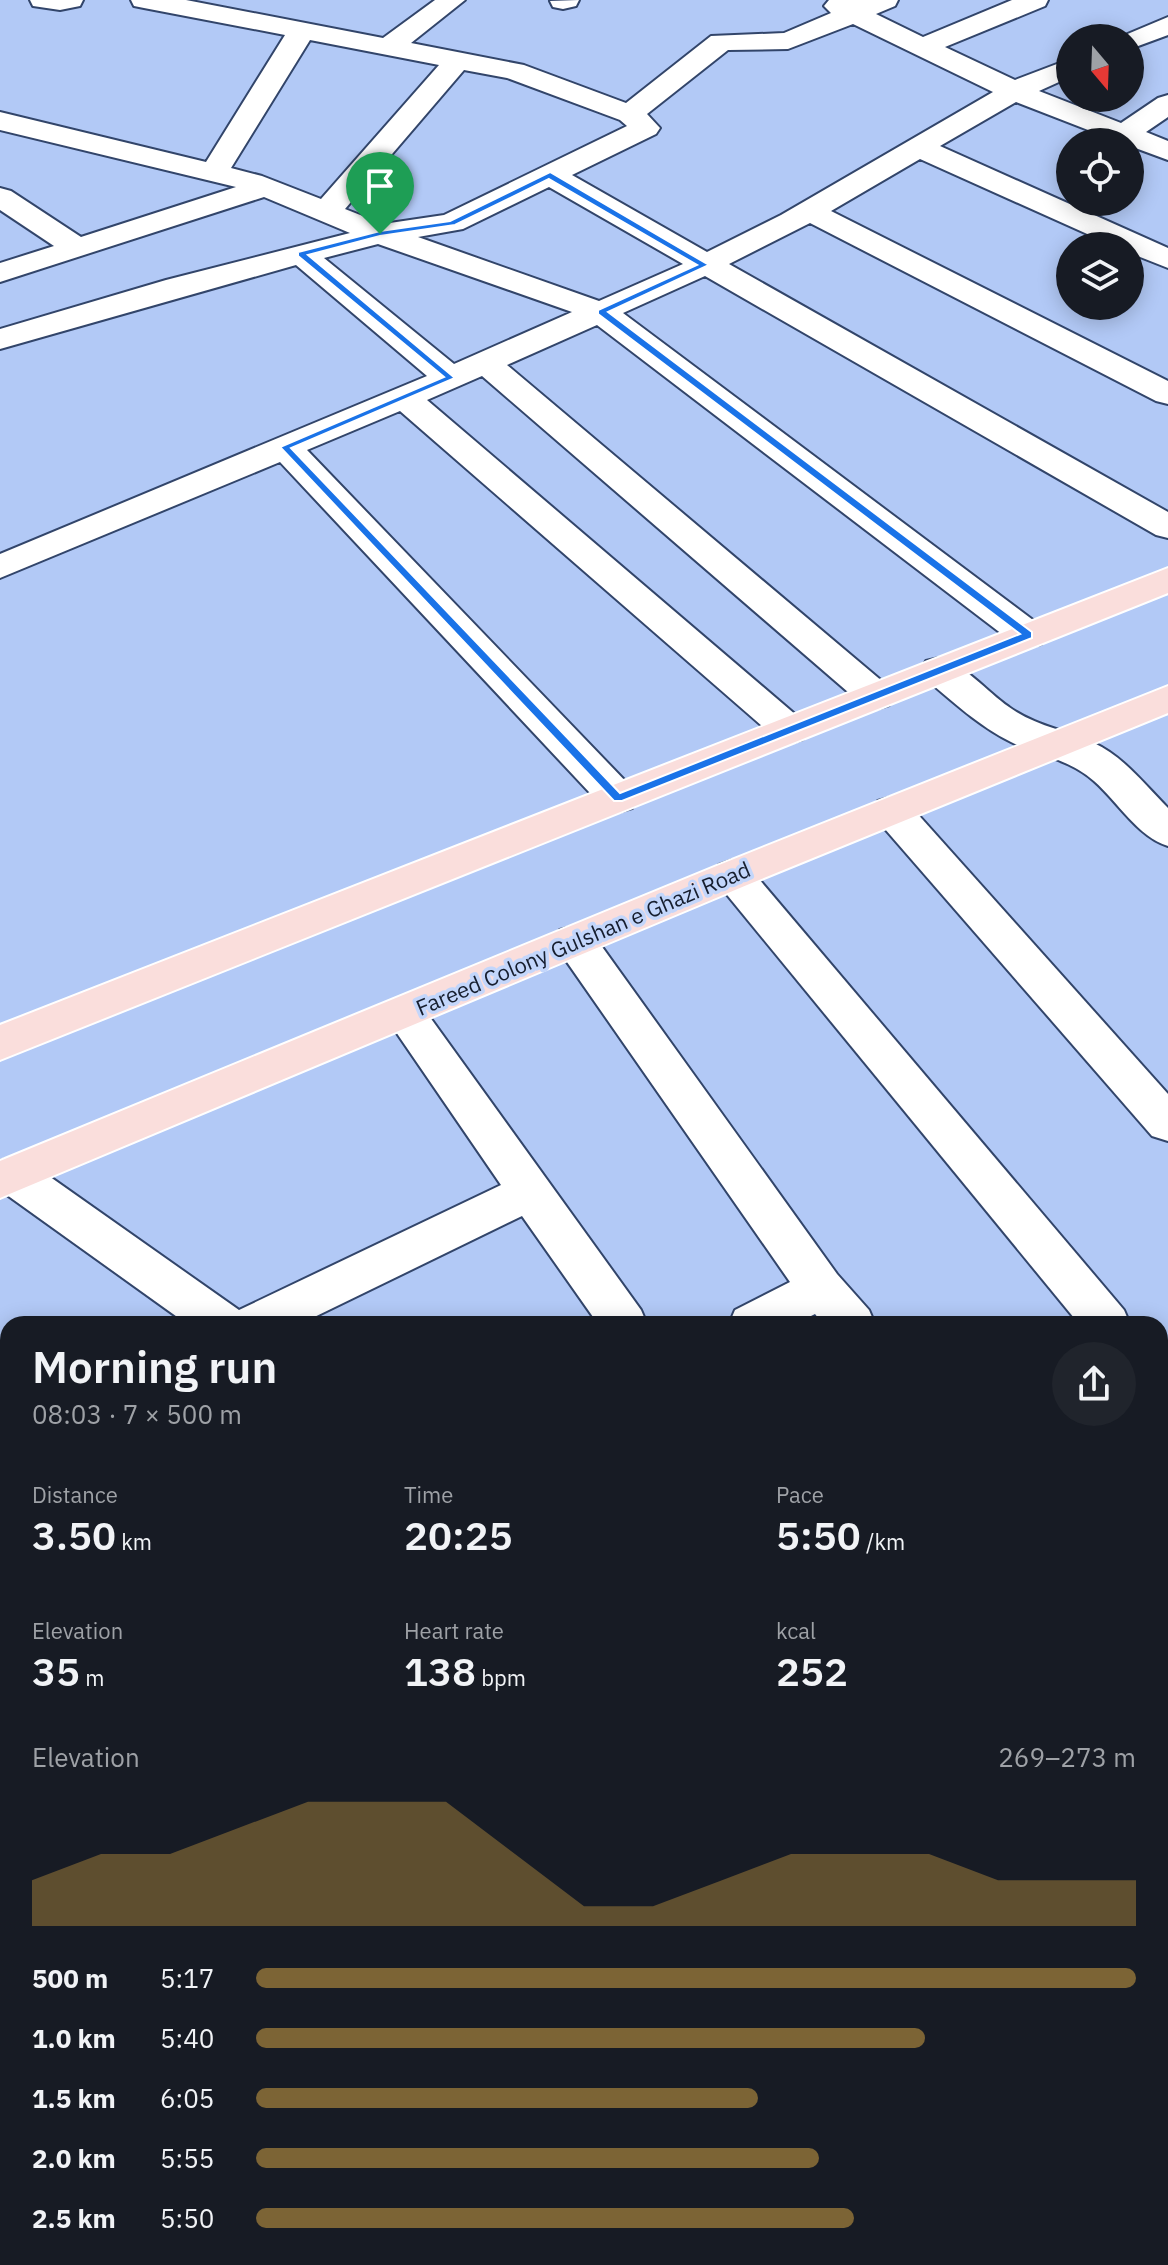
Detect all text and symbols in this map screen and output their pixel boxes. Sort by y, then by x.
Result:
north arrow [1056,24,1144,112]
map controls [1056,24,1144,320]
button: locate [1056,128,1144,216]
pin [346,152,414,234]
icon: arrive [358,164,402,208]
button: layers [1056,232,1144,320]
street label: Fareed Colony Gulshan e Ghazi Road [411,854,755,1022]
text: Morning run [32,1338,277,1395]
button: share [1052,1342,1136,1426]
text: 08:03 · 7 × 500 m [32,1397,242,1431]
text: Distance [32,1480,118,1509]
text: Time [404,1480,453,1509]
text: Pace [776,1480,824,1509]
text: 3.50 [32,1509,116,1561]
text: 20:25 [404,1509,513,1561]
text: 5:50 [776,1509,861,1561]
text: km [116,1527,152,1556]
text: /km [861,1527,905,1556]
text: Elevation [32,1616,123,1645]
text: Heart rate [404,1616,504,1645]
text: kcal [776,1616,816,1645]
text: 35 [32,1645,80,1697]
text: 138 [404,1645,476,1697]
text: 252 [776,1645,848,1697]
text: m [80,1663,104,1692]
text: bpm [476,1663,526,1692]
text: Elevation [32,1740,140,1774]
text: 269–273 m [998,1740,1136,1774]
text: 500 m [32,1961,108,1995]
text: 5:17 [160,1961,214,1995]
text: 1.0 km [32,2021,116,2055]
text: 5:40 [160,2021,214,2055]
text: 1.5 km [32,2081,116,2115]
text: 6:05 [160,2081,214,2115]
text: 2.0 km [32,2141,116,2175]
text: 5:55 [160,2141,214,2175]
text: 2.5 km [32,2201,116,2235]
text: 5:50 [160,2201,214,2235]

